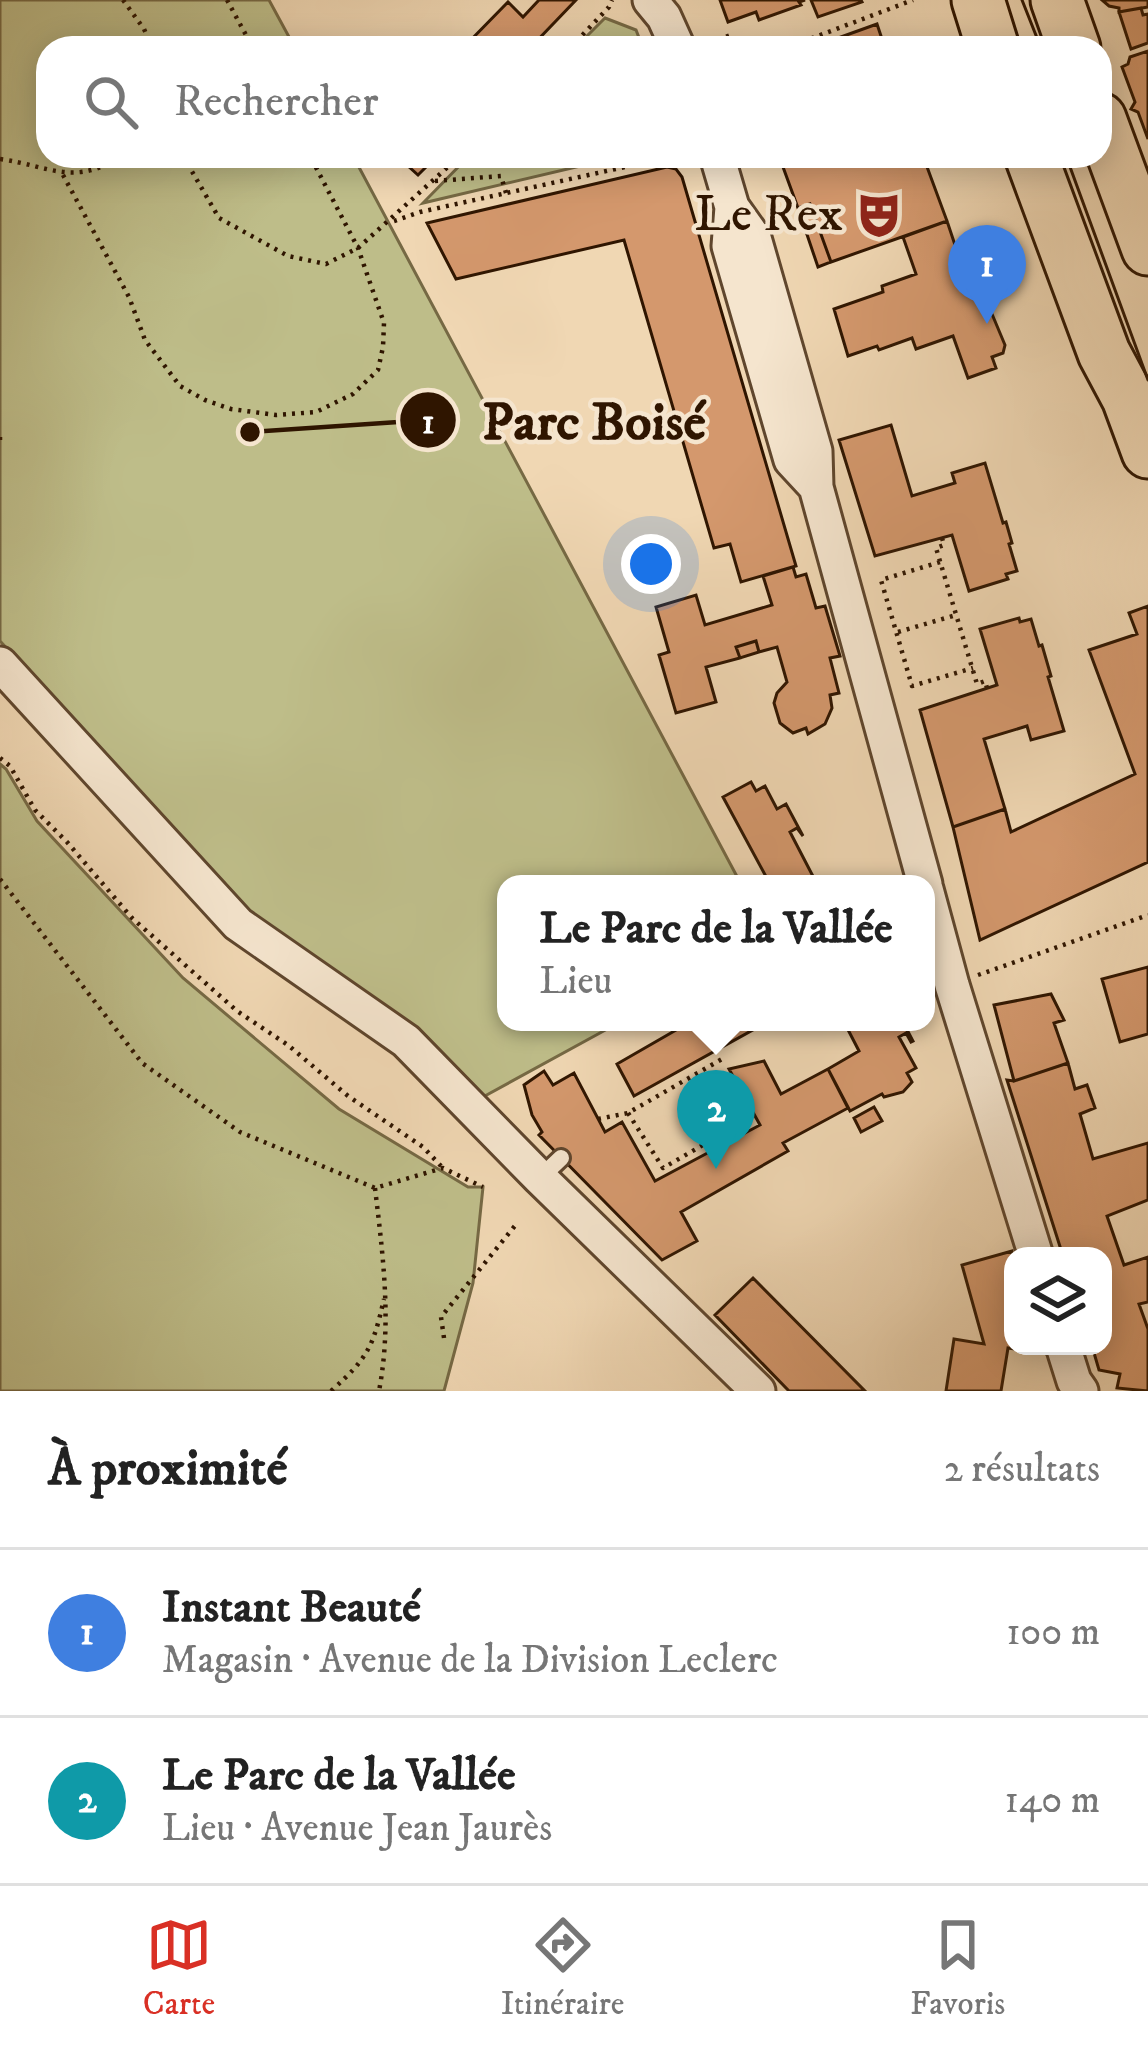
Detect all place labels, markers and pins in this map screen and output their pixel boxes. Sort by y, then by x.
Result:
place label: Le Rex [694,183,843,247]
theatre icon: Le Rex [854,190,904,240]
pin: 1 [948,225,1026,324]
callout: Parc Boisé [398,375,730,465]
pin: 2 [677,1070,755,1169]

